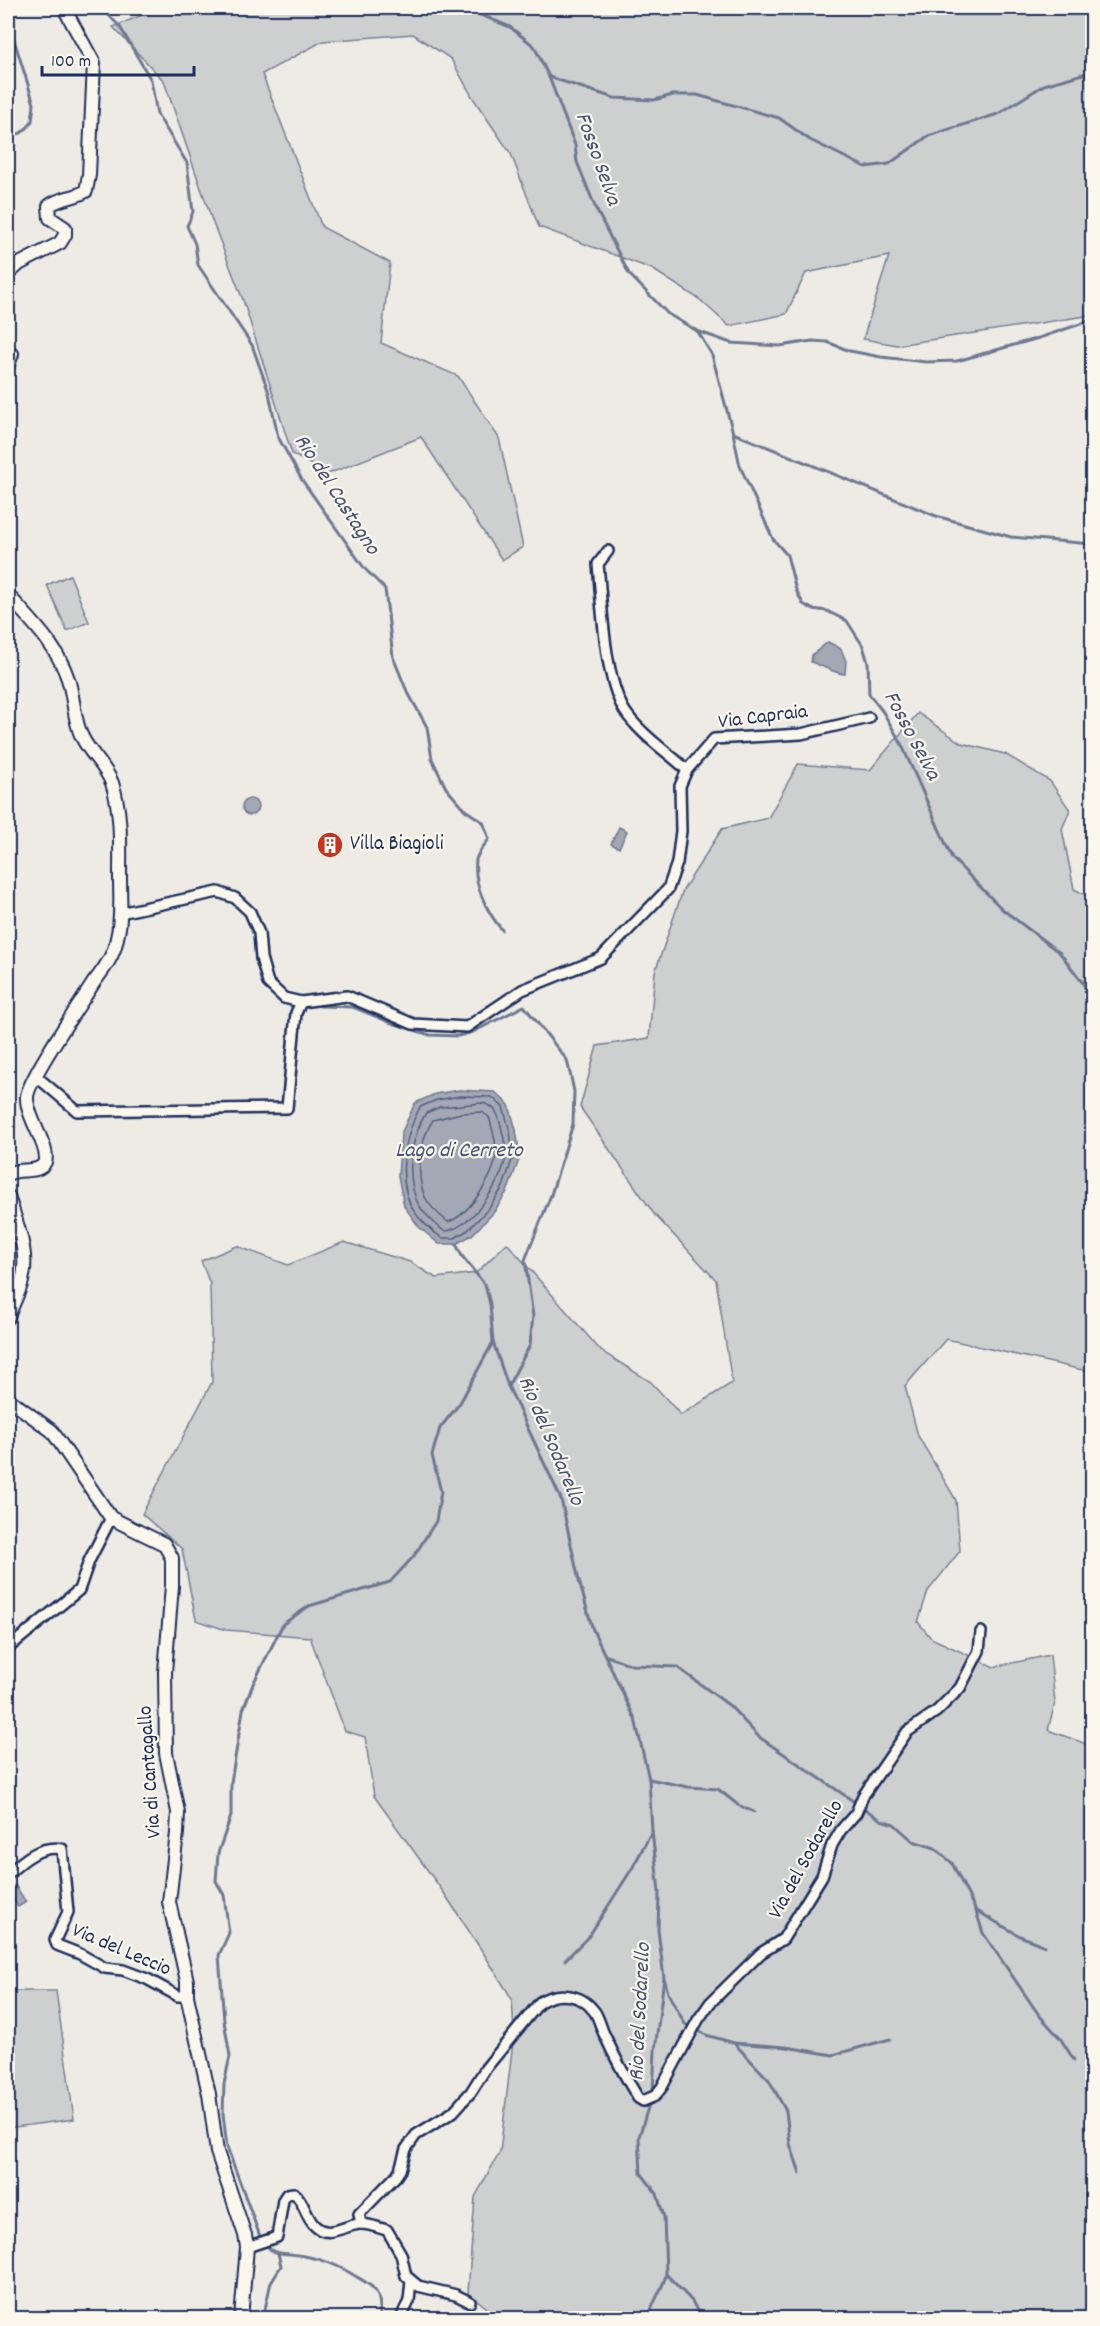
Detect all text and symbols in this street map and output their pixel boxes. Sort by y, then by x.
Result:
scale bar [42,39,194,77]
text: 100 m [51,50,91,75]
water label: Fosso Selva [566,108,629,211]
water label: Rio del Castagno [285,429,387,562]
water label: Fosso Selva [875,686,948,788]
street label: Via Capraia [717,697,811,738]
building icon: Villa Biagioli [315,830,345,860]
place label: Villa Biagioli [350,830,444,860]
water label: Lago di Cerreto [395,1136,524,1167]
water label: Rio del Sodarello [509,1371,592,1512]
street label: Via di Cantagallo [131,1705,171,1839]
street label: Via del Sodarello [762,1795,852,1925]
street label: Via del Leccio [67,1917,175,1985]
water label: Rio del Sodarello [622,1941,660,2082]

